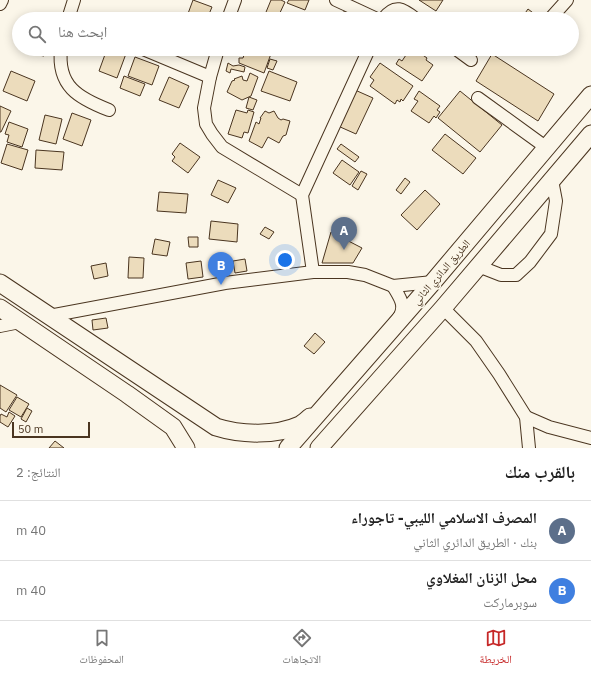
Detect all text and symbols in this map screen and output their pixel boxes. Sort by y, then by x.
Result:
search box [12,12,579,56]
text: ابحث هنا [58,22,107,41]
icon: search [26,23,48,45]
pin: A [331,217,357,250]
street label: الطريق الدائري الثاني [409,237,474,309]
your location [275,250,295,270]
pin: B [208,252,234,285]
scale bar [12,420,90,439]
text: 50 m [18,422,43,436]
text: بالقرب منك [505,461,575,483]
text: النتائج: 2 [16,464,61,481]
text: المصرف الاسلامي الليبي- تاجوراء [351,508,537,527]
text: 40 m [16,522,46,539]
text: A [558,522,566,539]
text: بنك · الطريق الدائري الثاني [413,534,537,551]
text: محل الزنان المغلاوي [426,568,537,587]
text: 40 m [16,582,46,599]
text: B [558,582,566,599]
text: سوبرماركت [483,594,537,611]
tab: المحفوظات [79,627,124,670]
tab: الاتجاهات [282,627,321,670]
tab: الخريطة [479,627,512,670]

